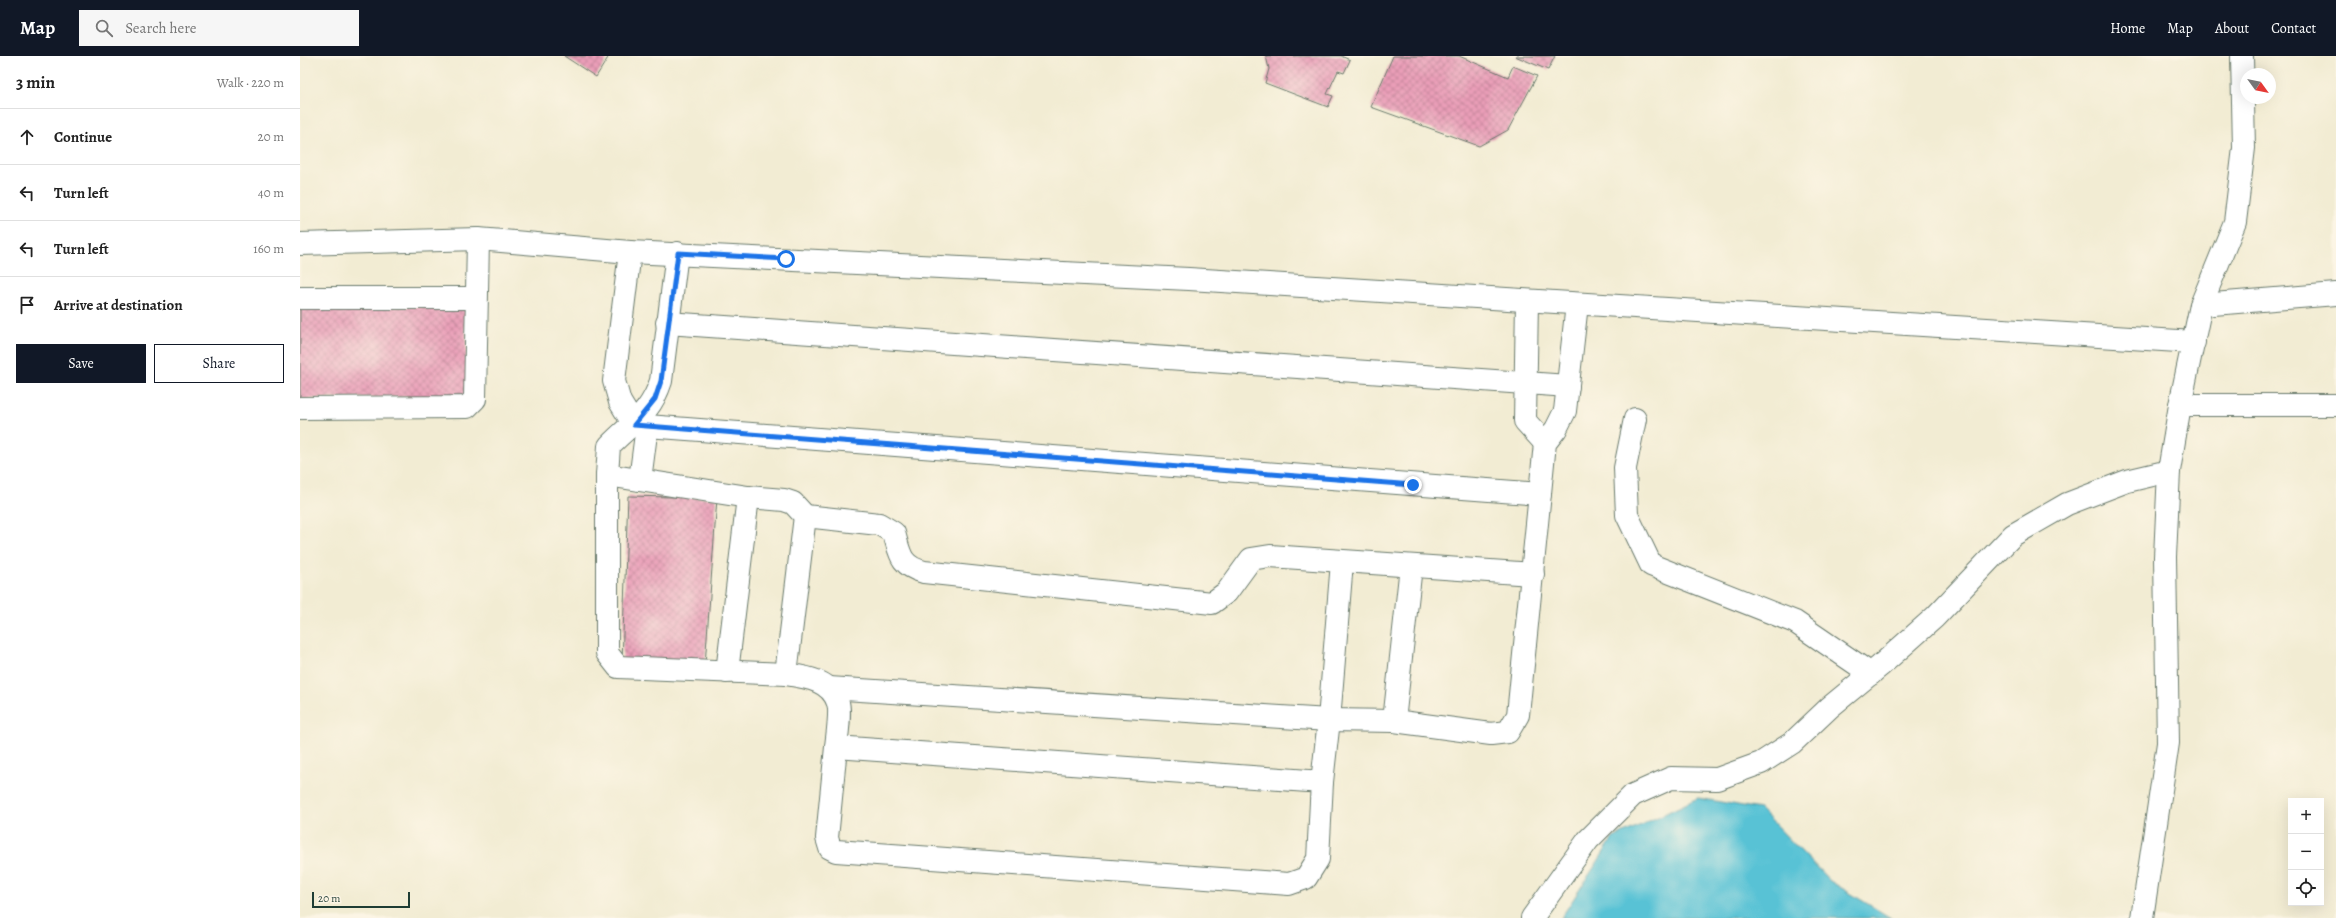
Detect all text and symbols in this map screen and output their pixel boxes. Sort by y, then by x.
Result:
search box [79,10,359,46]
text: Map [20,15,55,41]
icon: search [93,17,115,39]
text: Search here [125,18,197,38]
text: Home [2110,19,2145,38]
text: Map [2167,19,2193,38]
text: About [2215,19,2249,38]
text: Contact [2271,19,2316,38]
north arrow [2240,68,2276,104]
text: 3 min [16,71,55,94]
text: Walk · 220 m [217,74,284,91]
icon: ahead [16,126,38,148]
text: Continue [54,127,112,147]
text: 20 m [258,128,284,145]
icon: left [16,182,38,204]
text: Turn left [54,183,109,203]
text: 40 m [258,184,284,201]
icon: left [16,238,38,260]
text: Turn left [54,239,109,259]
text: 160 m [253,240,284,257]
route start [777,250,795,268]
icon: arrive [16,294,38,316]
text: Arrive at destination [54,295,183,315]
button: Save [16,344,146,383]
button: Share [154,344,284,383]
route end [1404,476,1422,494]
map controls [2288,798,2324,906]
button: + [2288,798,2324,834]
button: − [2288,834,2324,870]
button: locate [2288,870,2324,906]
scale bar [312,890,410,909]
text: 20 m [318,891,340,906]

